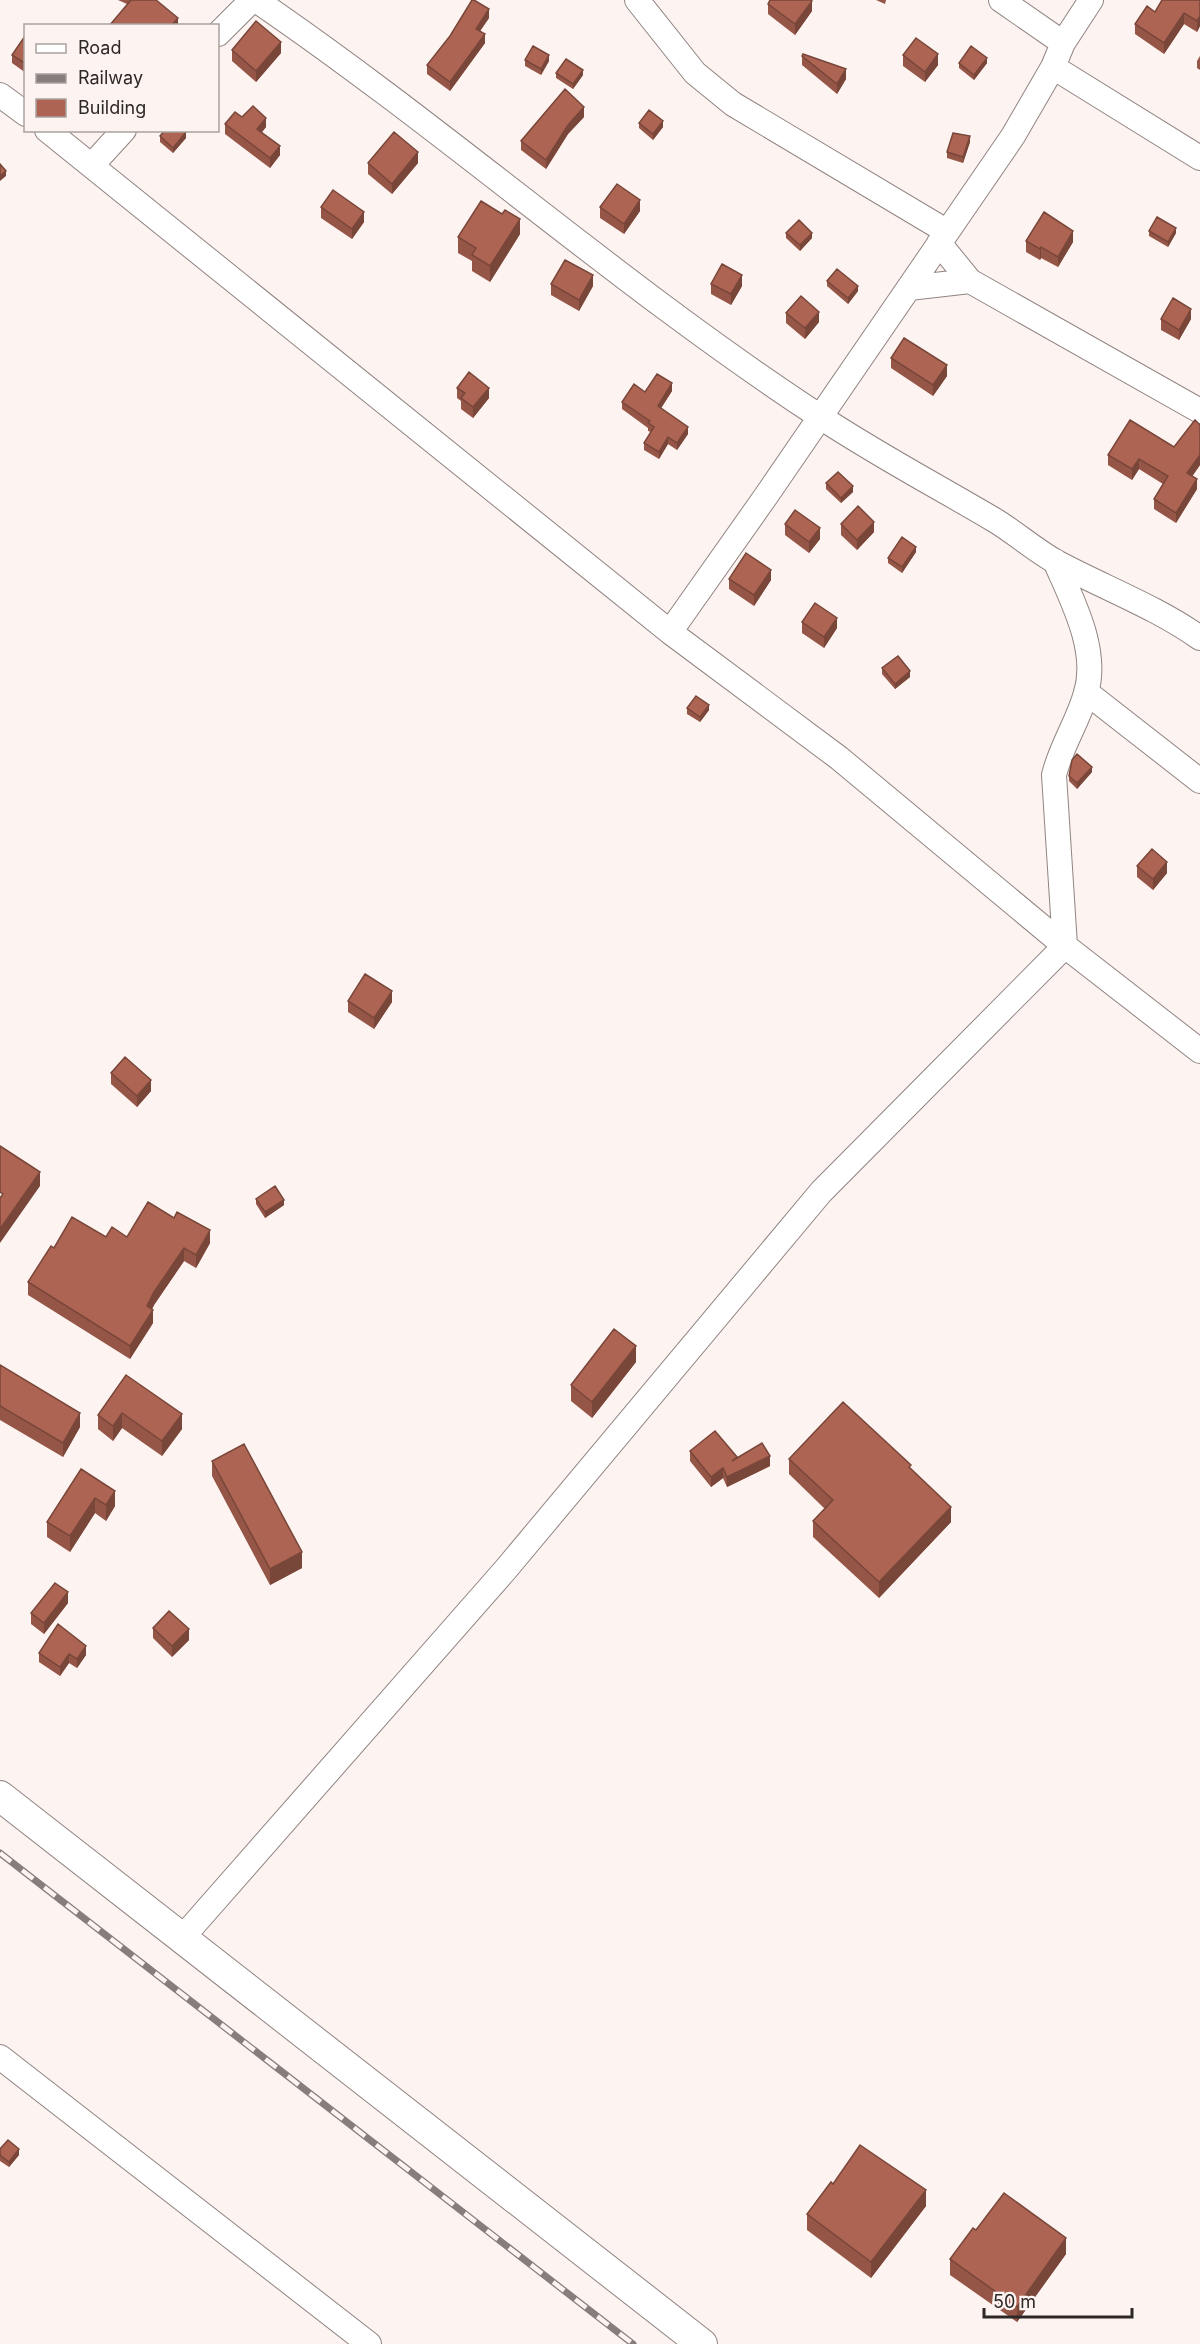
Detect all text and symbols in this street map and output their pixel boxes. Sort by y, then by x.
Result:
legend [24,24,219,132]
text: Road [78,37,121,58]
text: Railway [78,67,143,88]
text: Building [78,97,146,118]
scale bar [984,2281,1132,2319]
text: 50 m [993,2291,1036,2312]

